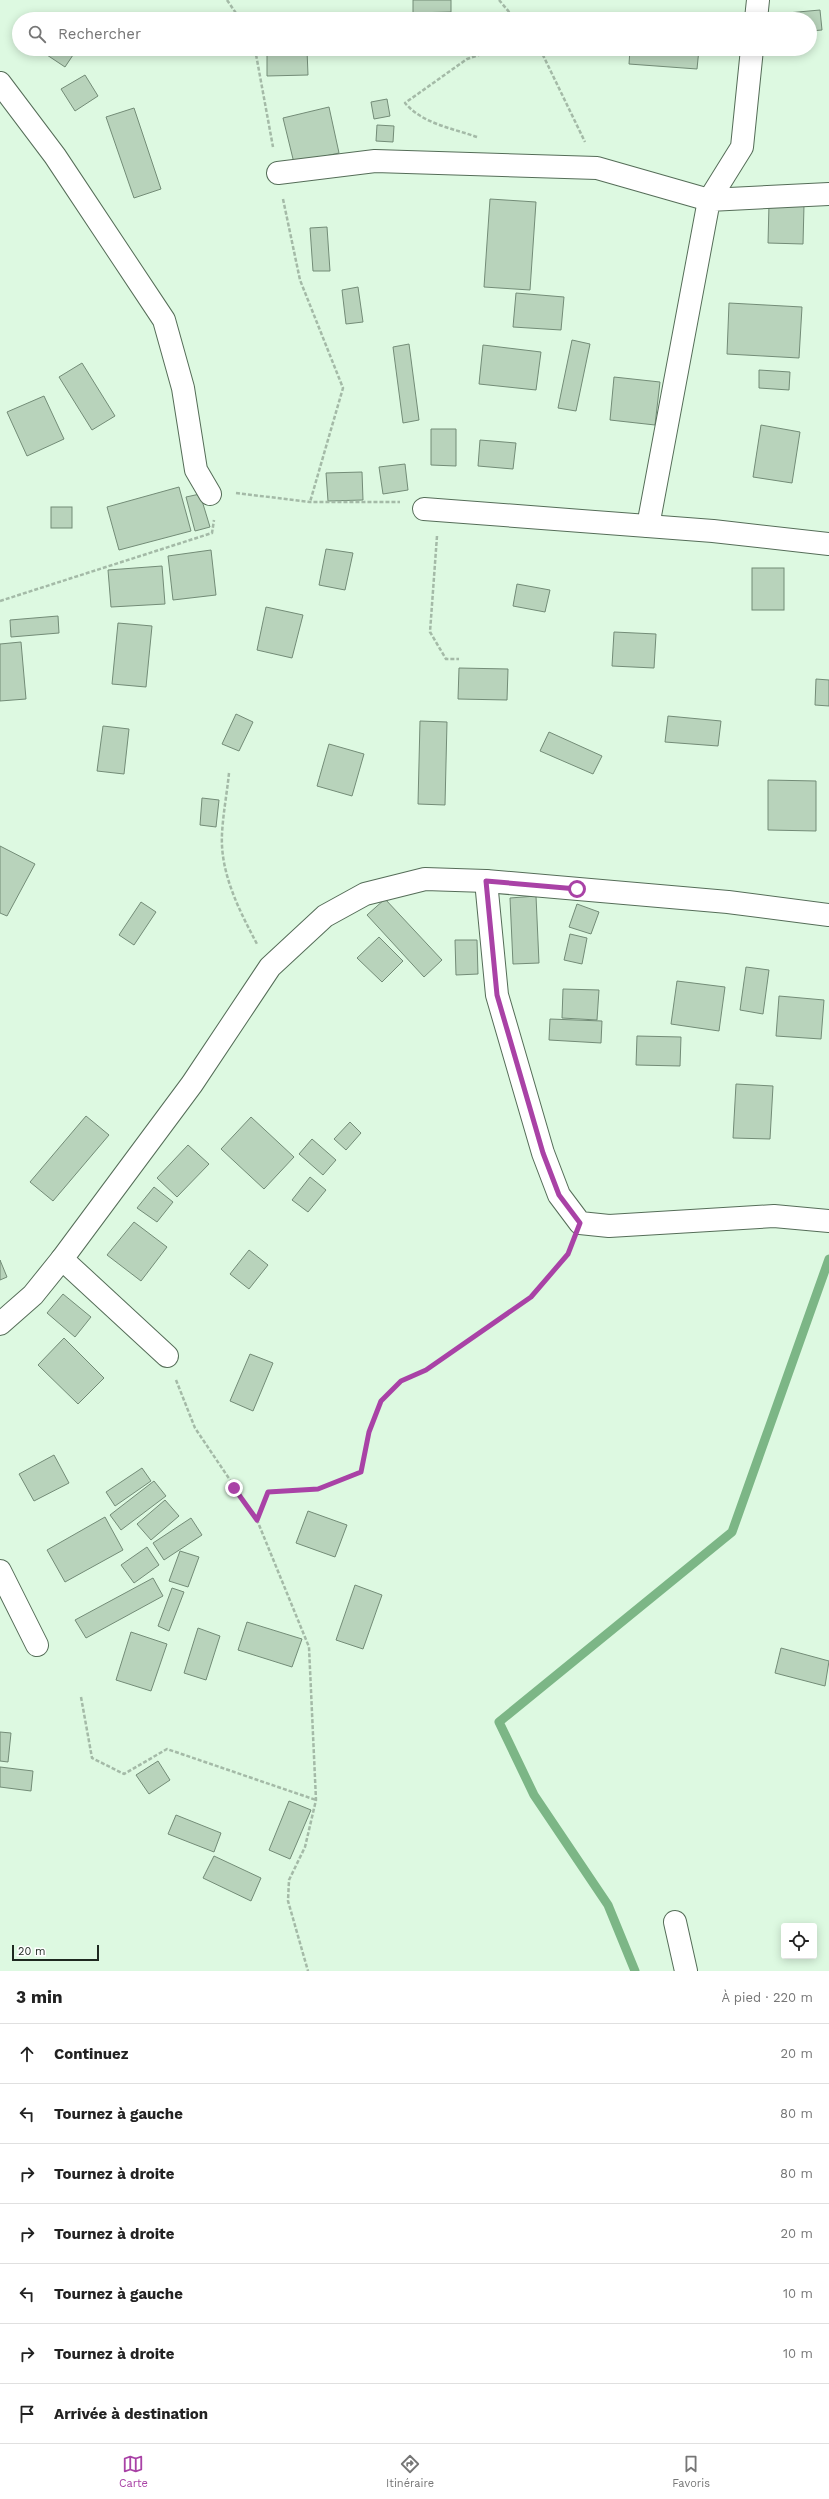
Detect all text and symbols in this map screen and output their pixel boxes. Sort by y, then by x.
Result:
search box [12,12,817,56]
icon: search [26,23,48,45]
text: Rechercher [58,25,141,43]
route start [568,880,586,898]
route end [225,1479,243,1497]
map controls [781,1923,817,1959]
button: locate [781,1923,817,1959]
scale bar [12,1943,99,1962]
text: 20 m [18,1945,46,1958]
text: 3 min [16,1987,62,2007]
text: À pied · 220 m [721,1990,813,2005]
icon: ahead [16,2043,38,2065]
text: Continuez [54,2045,128,2063]
text: 20 m [781,2046,813,2061]
icon: left [16,2103,38,2125]
text: Tournez à gauche [54,2105,183,2123]
text: 80 m [780,2106,813,2121]
icon: right [16,2163,38,2185]
text: Tournez à droite [54,2165,174,2183]
text: 80 m [780,2166,813,2181]
icon: right [16,2223,38,2245]
text: Tournez à droite [54,2225,174,2243]
text: 20 m [781,2226,813,2241]
icon: left [16,2283,38,2305]
text: Tournez à gauche [54,2285,183,2303]
text: 10 m [783,2286,813,2301]
icon: right [16,2343,38,2365]
text: Tournez à droite [54,2345,174,2363]
text: 10 m [783,2346,813,2361]
icon: arrive [16,2403,38,2425]
text: Arrivée à destination [54,2405,208,2423]
tab: Carte [119,2453,148,2490]
tab: Itinéraire [386,2453,434,2490]
tab: Favoris [672,2453,710,2490]

